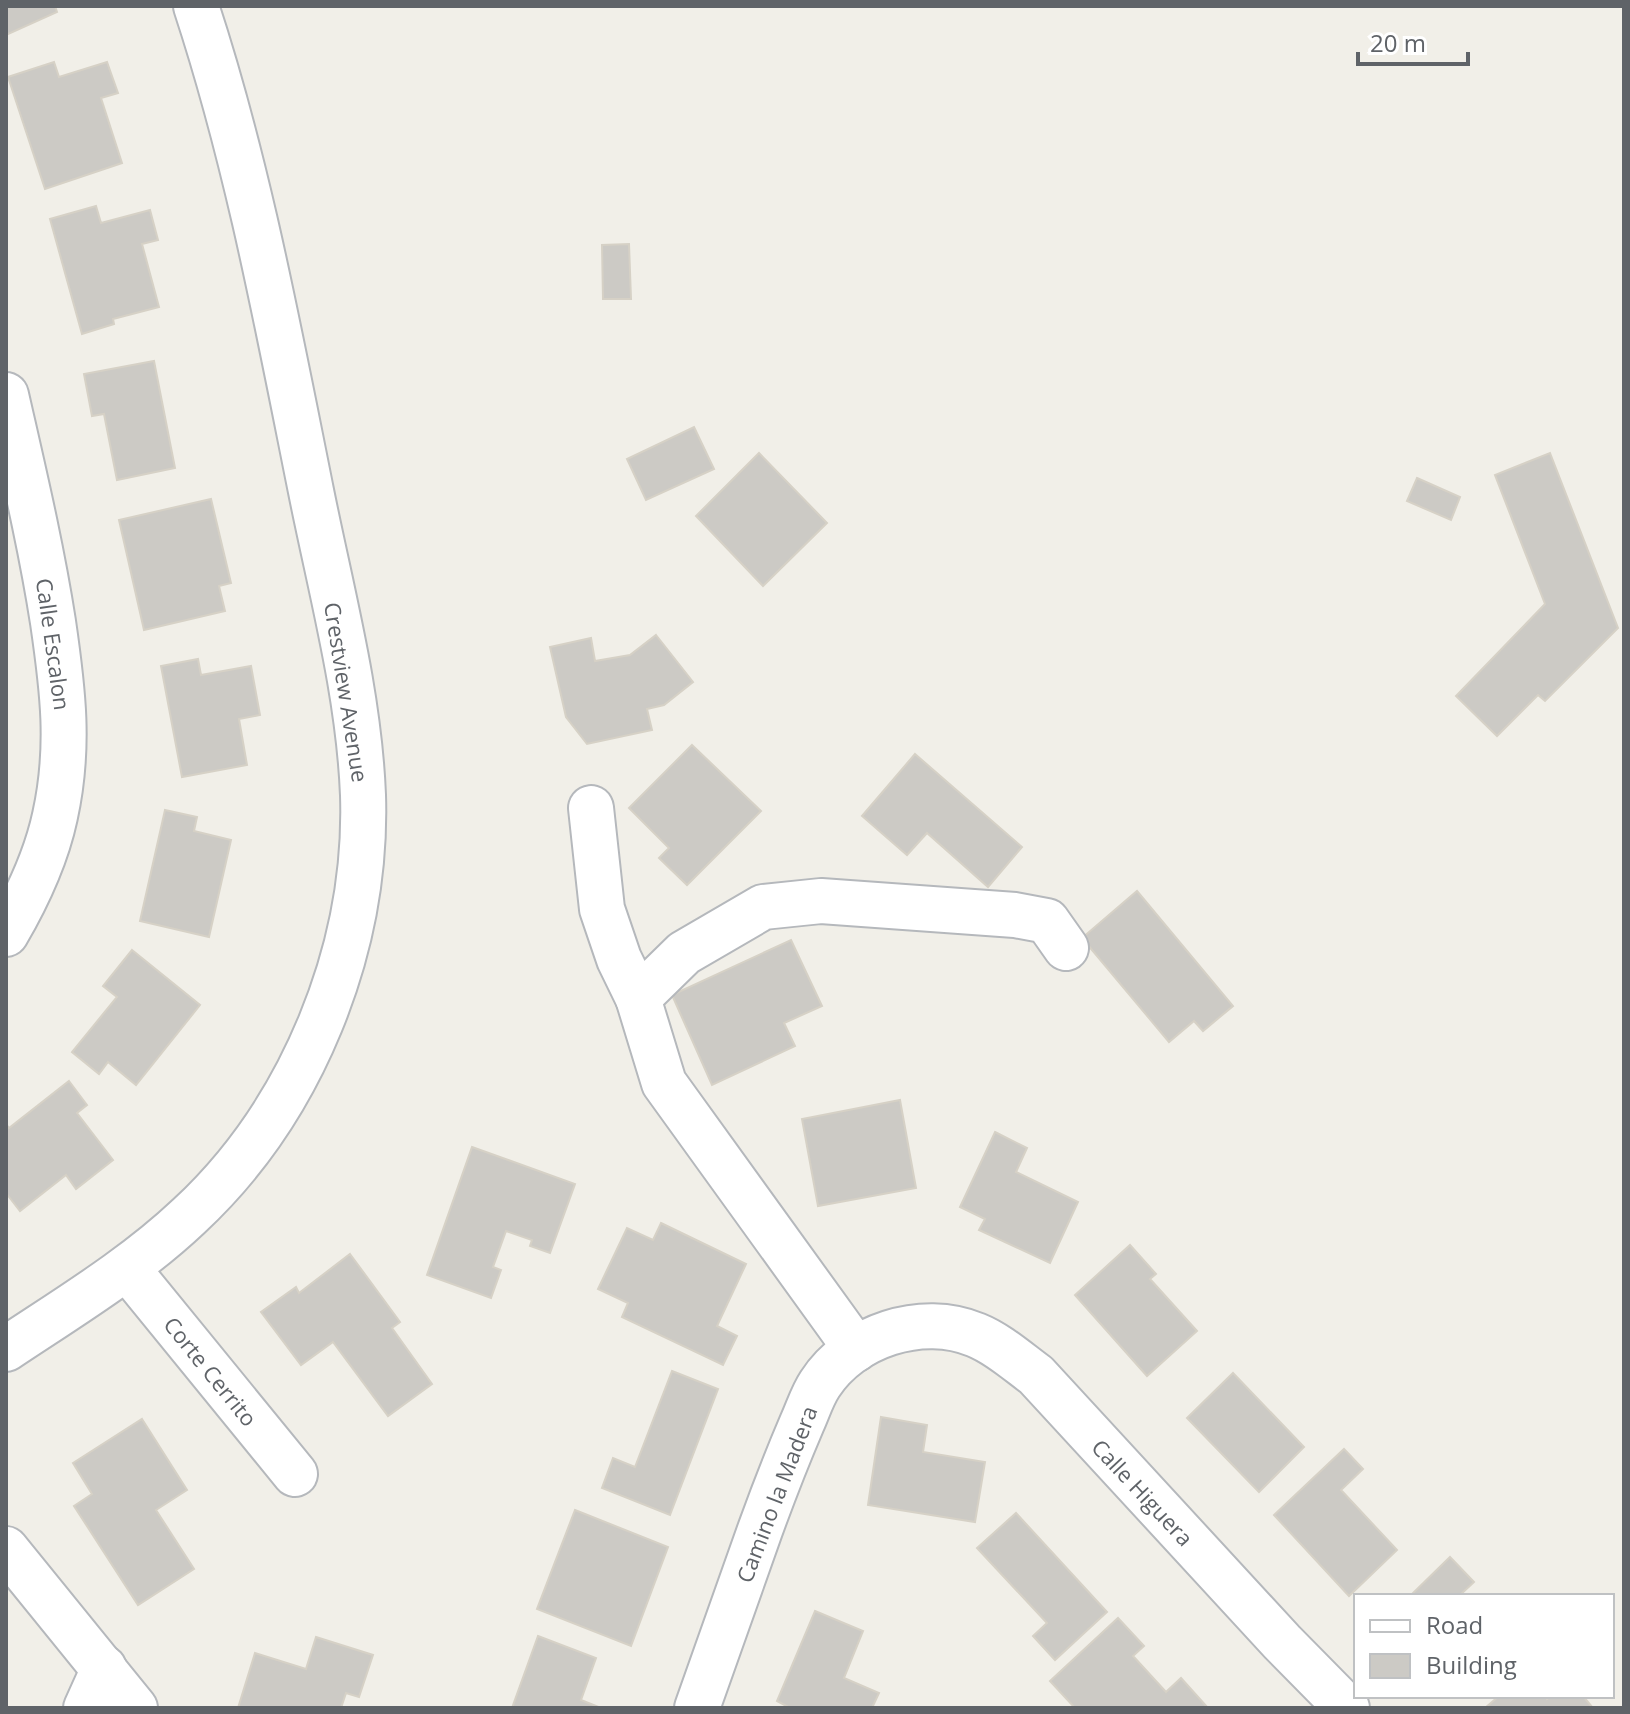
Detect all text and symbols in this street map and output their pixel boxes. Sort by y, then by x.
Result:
scale bar [1358,16,1468,66]
text: 20 m [1370,26,1426,59]
street label: Calle Escalon [30,576,78,712]
street label: Crestview Avenue [318,600,376,784]
street label: Corte Cerrito [158,1310,264,1432]
street label: Camino la Madera [728,1401,824,1587]
street label: Calle Higuera [1086,1432,1200,1552]
legend [1354,1594,1614,1698]
text: Road [1426,1608,1483,1641]
text: Building [1426,1648,1517,1681]

